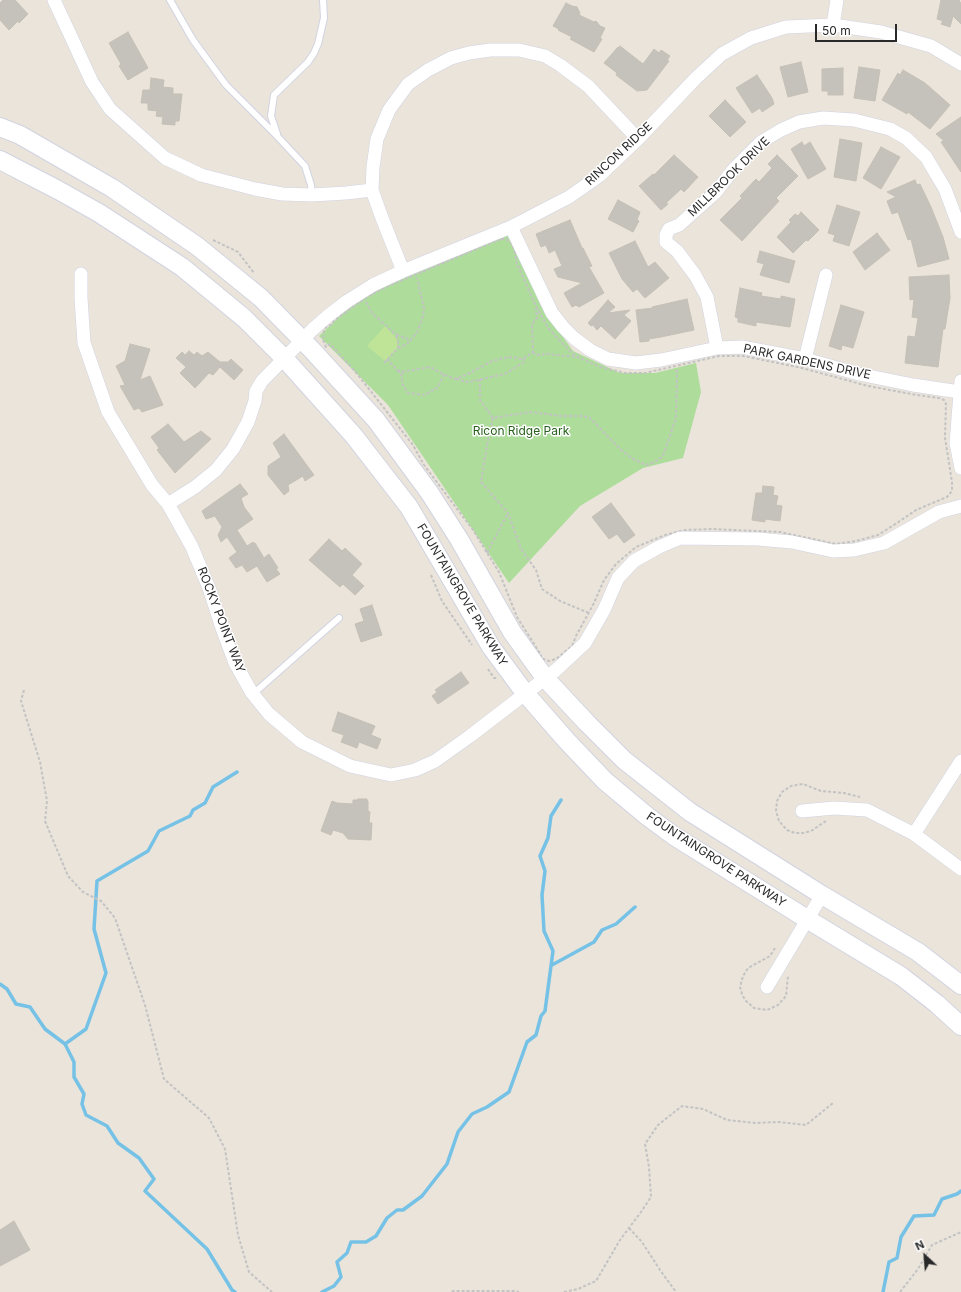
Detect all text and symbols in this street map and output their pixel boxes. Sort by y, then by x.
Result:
scale bar [817,16,899,42]
text: 50 m [822,23,851,38]
street label: RINCON RIDGE [583,119,655,189]
street label: MILLBROOK DRIVE [685,134,773,220]
street label: PARK GARDENS DRIVE [742,341,872,383]
park label: Ricon Ridge Park [473,424,569,438]
street label: FOUNTAINGROVE PARKWAY [414,521,510,669]
street label: ROCKY POINT WAY [194,565,248,675]
street label: FOUNTAINGROVE PARKWAY [644,809,788,911]
north arrow [905,1236,945,1276]
text: N [913,1237,927,1253]

